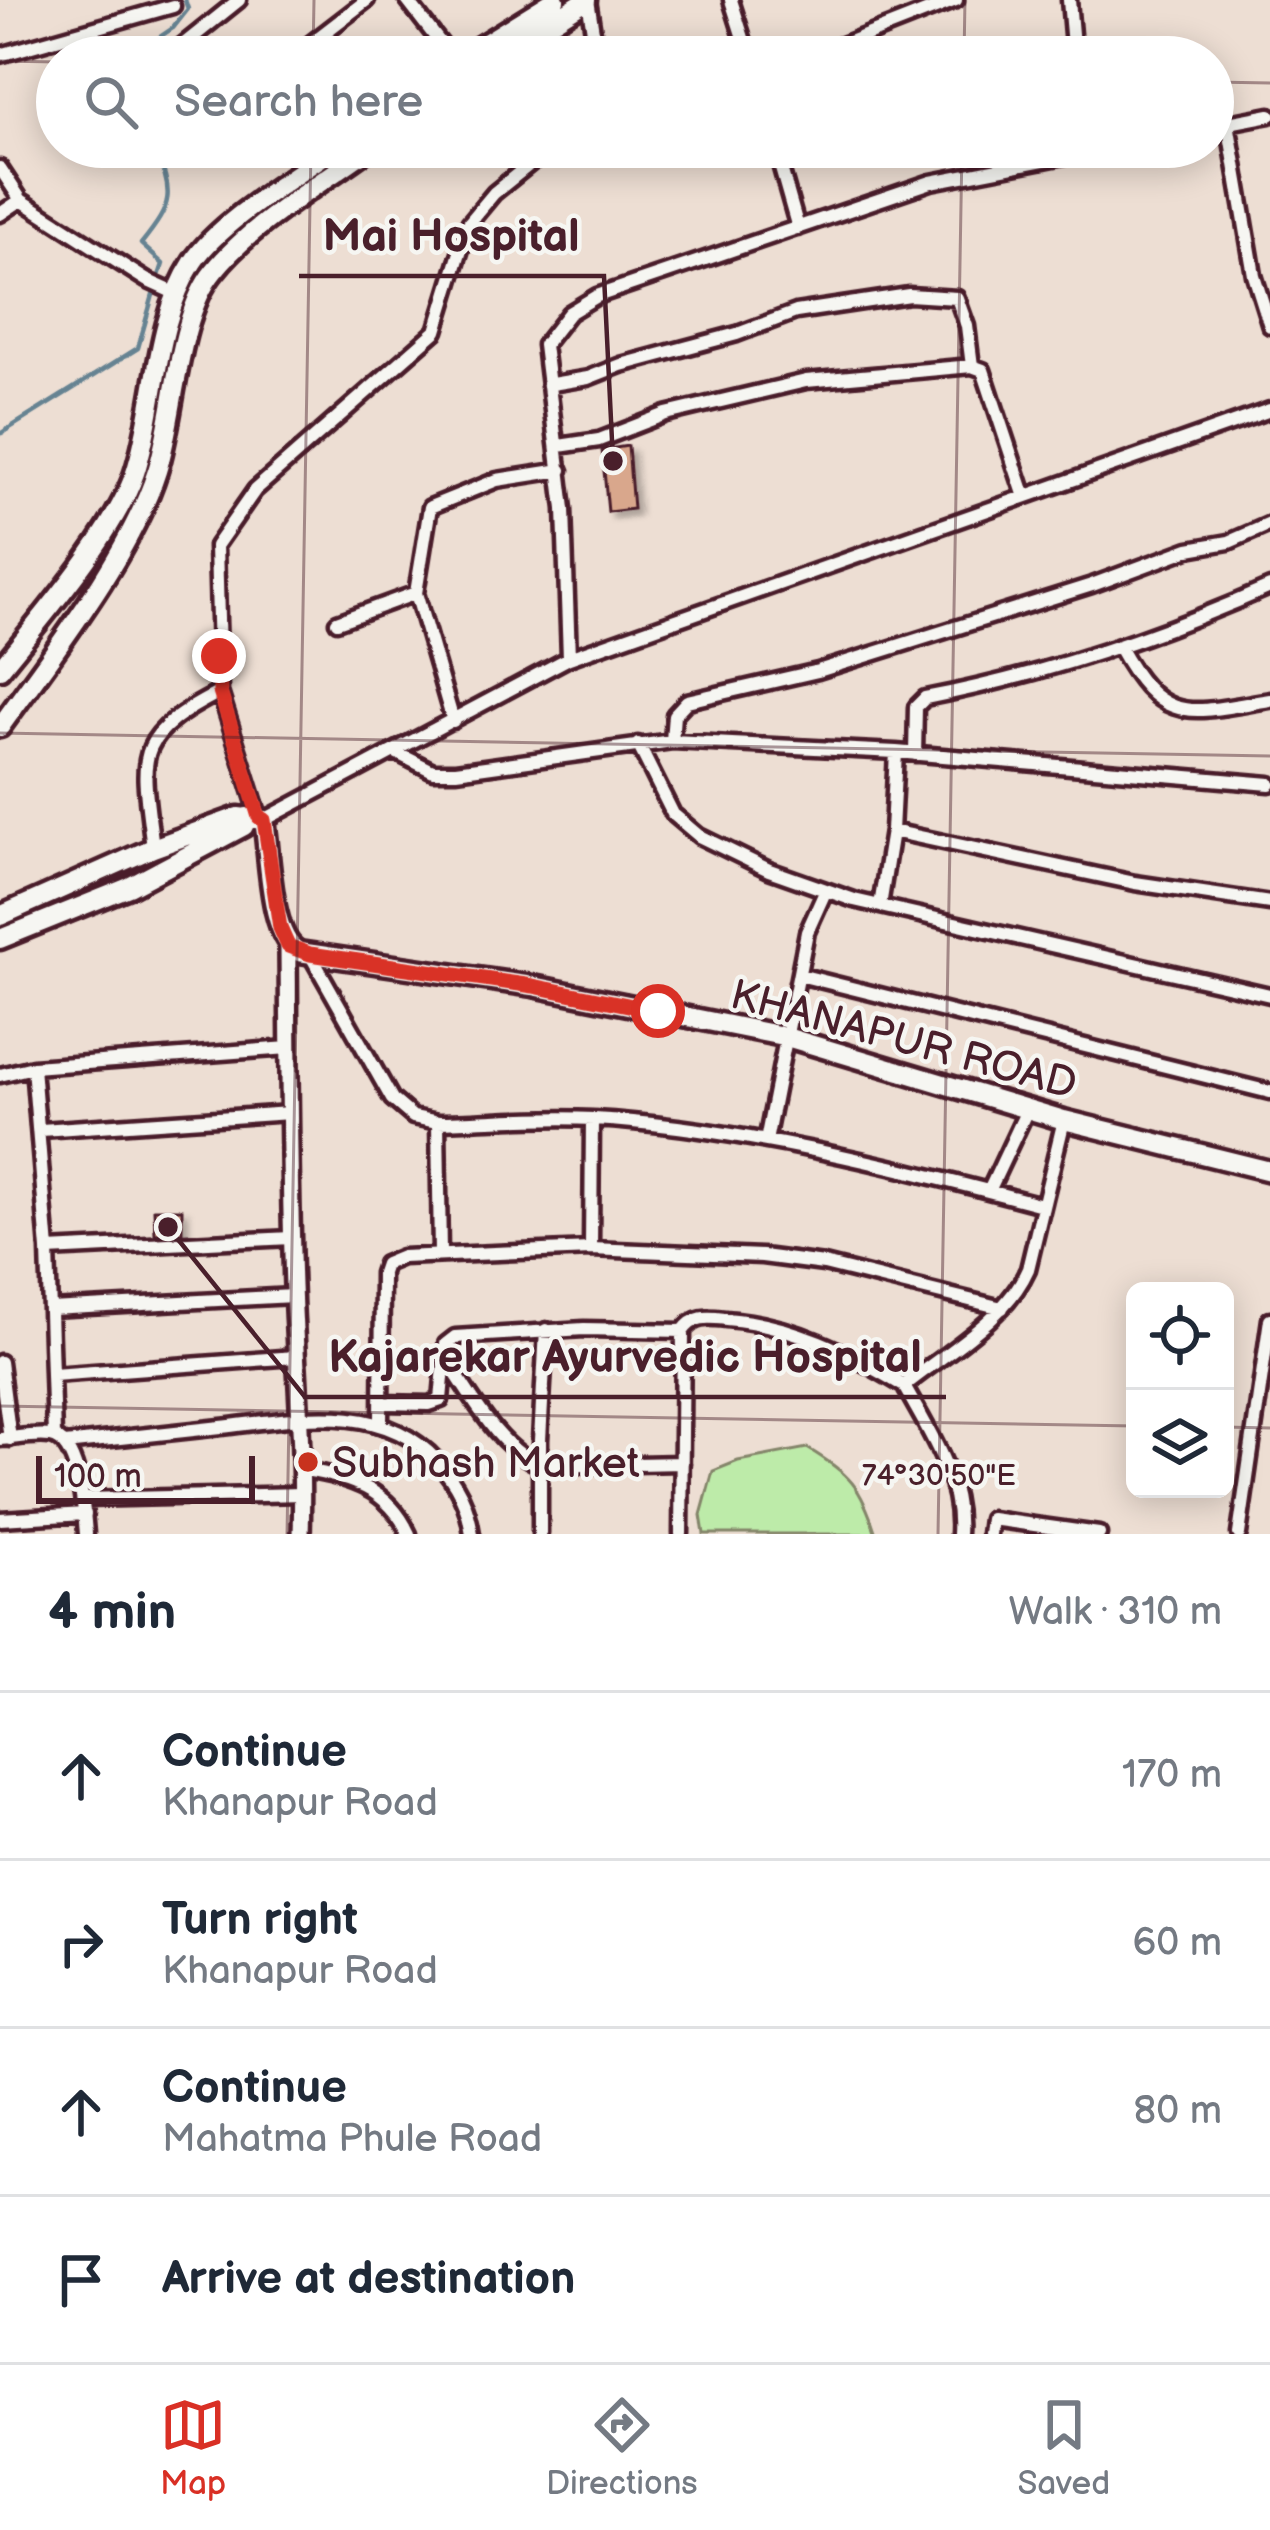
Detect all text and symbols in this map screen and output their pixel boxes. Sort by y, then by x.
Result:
search box [36,36,1234,168]
icon: search [78,69,144,135]
text: Search here [174,75,423,130]
callout: Mai Hospital [299,195,604,276]
text: Mai Hospital [322,210,580,265]
route end [192,629,246,683]
street label: KHANAPUR ROAD [725,970,1082,1111]
route start [631,984,685,1038]
map controls [1126,1282,1234,1498]
button: locate [1126,1282,1234,1390]
callout: Kajarekar Ayurvedic Hospital [305,1316,946,1397]
text: Kajarekar Ayurvedic Hospital [328,1331,922,1386]
button: layers [1126,1390,1234,1498]
place label: Subhash Market [332,1439,640,1490]
marker: Subhash Market [295,1449,321,1475]
scale bar [36,1450,255,1503]
text: 100 m [54,1457,142,1497]
text: 74°30'50"E [862,1458,1016,1494]
text: 4 min [48,1582,176,1643]
text: Walk · 310 m [1009,1589,1222,1636]
text: Continue [162,1725,347,1780]
icon: ahead [48,1743,114,1809]
text: 170 m [1122,1752,1222,1799]
text: Khanapur Road [162,1780,438,1827]
text: Turn right [162,1893,358,1948]
icon: right [48,1911,114,1977]
text: 60 m [1132,1920,1222,1967]
text: Khanapur Road [162,1948,438,1995]
text: Continue [162,2061,347,2116]
icon: ahead [48,2079,114,2145]
text: 80 m [1134,2088,1222,2135]
text: Mahatma Phule Road [162,2116,542,2163]
icon: arrive [48,2247,114,2313]
text: Arrive at destination [162,2252,575,2307]
tab: Map [160,2392,226,2504]
tab: Directions [546,2392,698,2504]
tab: Saved [1017,2392,1110,2504]

